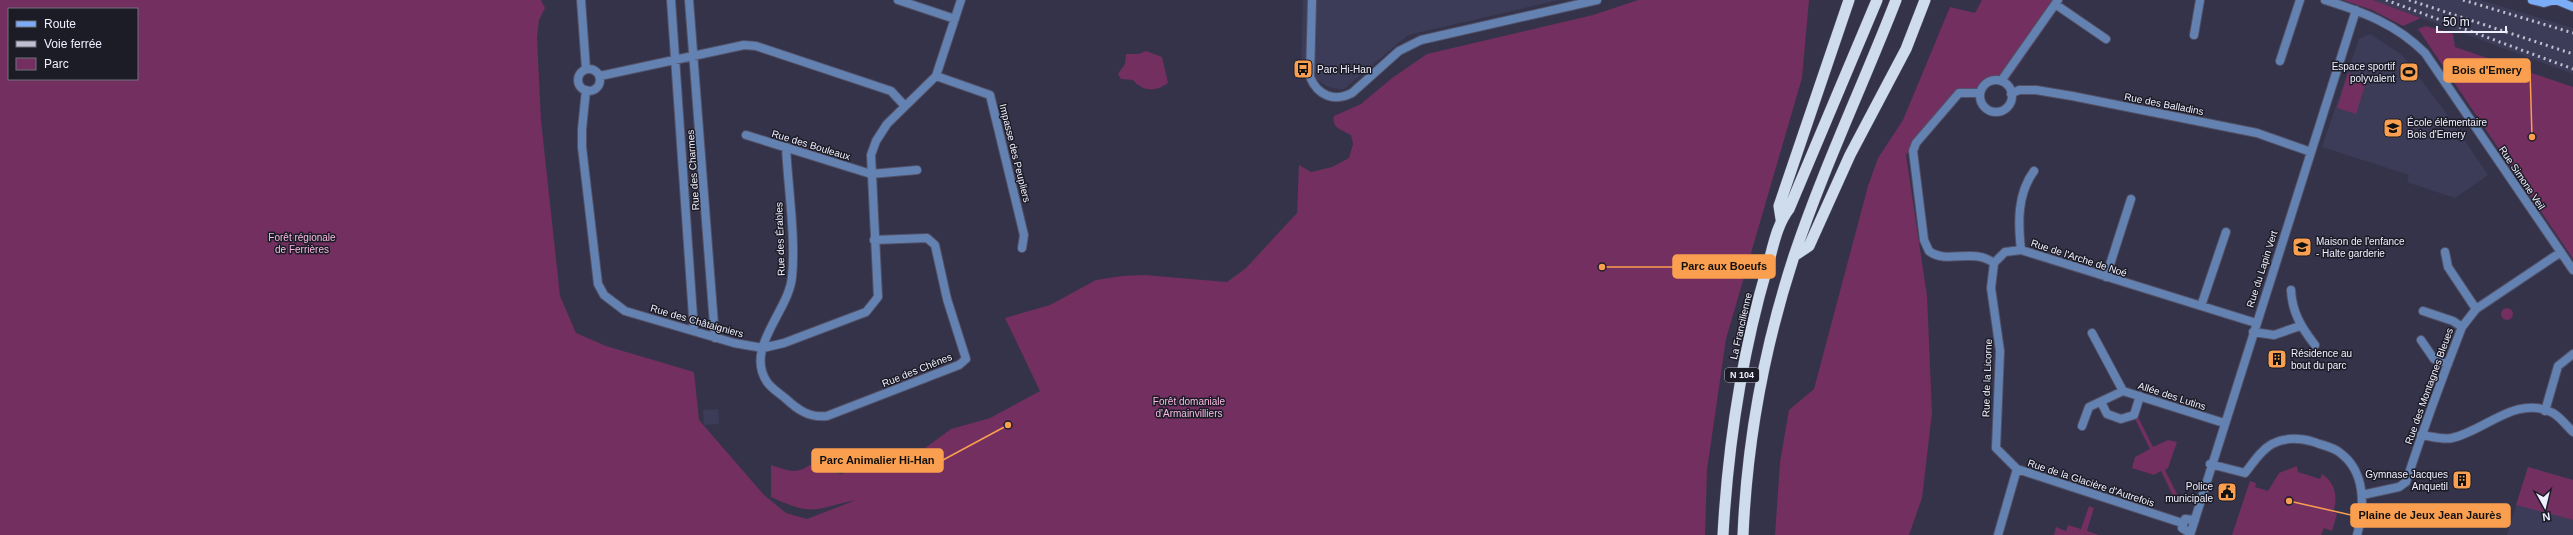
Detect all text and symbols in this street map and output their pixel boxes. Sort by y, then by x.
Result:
legend [8,8,138,80]
scale bar [2437,8,2506,34]
text: 50 m [2443,15,2470,29]
text: Route [44,17,76,31]
text: Voie ferrée [44,37,102,51]
text: Parc [44,57,69,71]
bus stop icon: Parc Hi-Han [1292,58,1314,80]
callout: Bois d'Emery [2444,59,2530,82]
place label: Espace sportif polyvalent [2332,61,2395,84]
sports icon: Espace sportif polyvalent [2398,61,2420,83]
place label: Parc Hi-Han [1317,64,1371,75]
text: Bois d'Emery [2452,64,2523,76]
street label: Rue des Balladins [2123,91,2205,117]
street label: Impasse des Peupliers [997,103,1033,203]
place label: École élémentaire Bois d'Emery [2407,116,2487,140]
school or university icon: École élémentaire Bois d'Emery [2382,117,2404,139]
street label: Rue des Bouleaux [770,128,852,162]
street label: Rue des Charmes [685,129,701,211]
street label: Rue Simone Veil [2497,144,2547,212]
street label: Rue des Érables [772,202,787,276]
street label: Rue du Lapin Vert [2244,229,2280,309]
park label: Forêt régionale de Ferrières [268,232,336,255]
school or university icon: Maison de l'enfance - Halte garderie [2291,236,2313,258]
place label: Maison de l'enfance - Halte garderie [2316,236,2405,259]
street label: Rue de l'Arche de Noé [2030,237,2129,279]
callout: Parc aux Boeufs [1673,255,1775,278]
text: Parc aux Boeufs [1681,260,1767,272]
street label: La Francilienne [1728,291,1754,361]
street label: Rue des Châtaigniers [649,302,745,340]
street label: Rue des Montagnes Bleues [2403,326,2455,446]
street label: Rue de la Licorne [1980,338,1994,417]
building icon: Résidence au bout du parc [2266,348,2288,370]
place label: Résidence au bout du parc [2291,348,2352,371]
street label: Rue des Chênes [880,351,954,389]
road number: N 104 [1725,368,1759,382]
street label: Allée des Lutins [2137,380,2207,412]
park label: Forêt domaniale d'Armainvilliers [1153,396,1226,419]
callout: Parc Animalier Hi-Han [812,449,943,472]
text: Parc Animalier Hi-Han [819,454,935,466]
street label: Rue de la Glacière d'Autrefois [2026,457,2156,509]
place label: Gymnase Jacques Anquetil [2365,469,2448,492]
building icon: Gymnase Jacques Anquetil [2451,469,2473,491]
place label: Police municipale [2165,481,2213,504]
public building icon: Police municipale [2216,481,2238,503]
north arrow [2525,487,2565,527]
callout: Plaine de Jeux Jean Jaurès [2351,504,2510,527]
text: Plaine de Jeux Jean Jaurès [2358,509,2502,521]
text: N [2542,510,2551,523]

